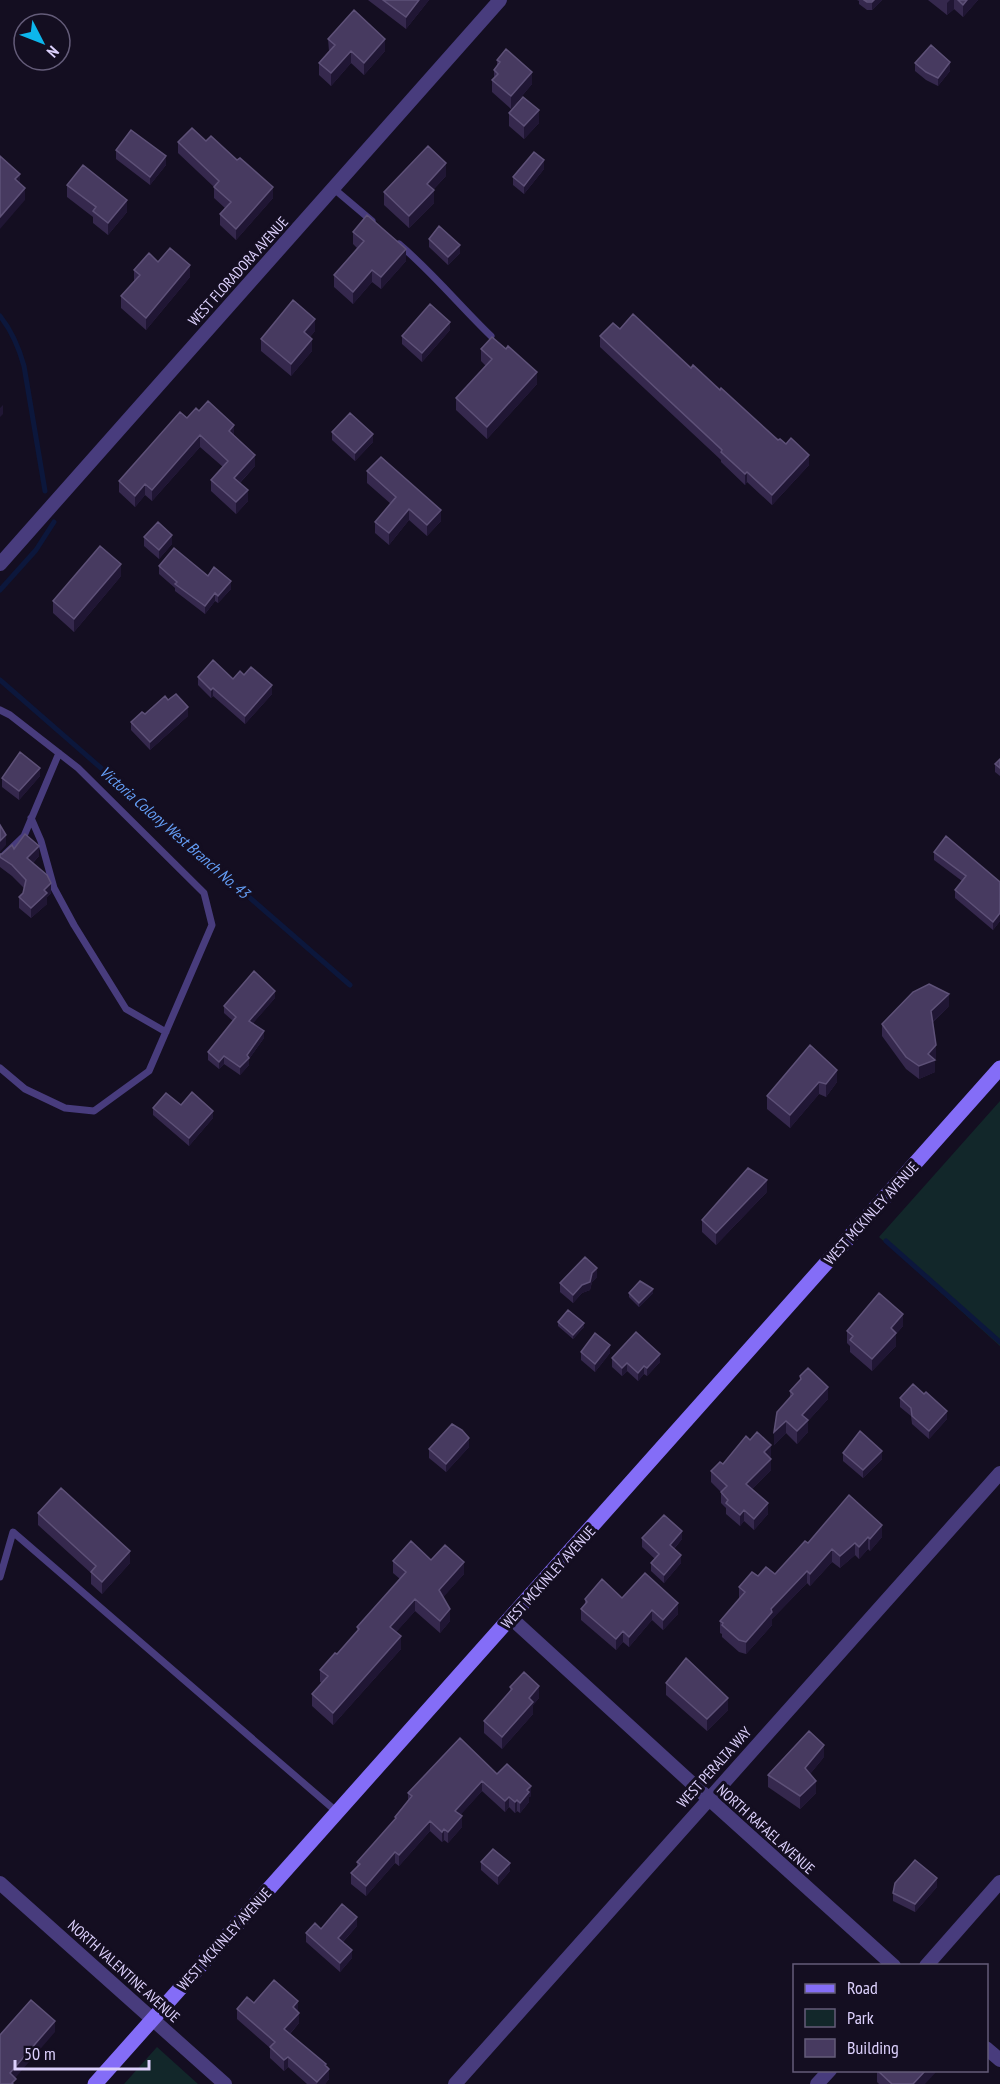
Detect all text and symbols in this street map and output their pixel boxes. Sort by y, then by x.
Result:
north arrow [12,12,72,72]
text: N [43,42,63,62]
street label: WEST FLORADORA AVENUE [184,212,292,330]
water label: Victoria Colony West Branch No. 43 [96,761,255,904]
street label: WEST MCKINLEY AVENUE [820,1158,922,1268]
street label: WEST MCKINLEY AVENUE [497,1522,599,1632]
street label: WEST PERALTA WAY [673,1722,755,1811]
street label: NORTH RAFAEL AVENUE [713,1780,819,1878]
street label: WEST MCKINLEY AVENUE [173,1884,275,1994]
street label: NORTH VALENTINE AVENUE [64,1916,184,2026]
legend [793,1964,988,2072]
text: Road [847,1976,878,1999]
text: Park [847,2006,874,2029]
scale bar [15,2033,148,2071]
text: Building [847,2036,899,2059]
text: 50 m [24,2042,56,2065]

